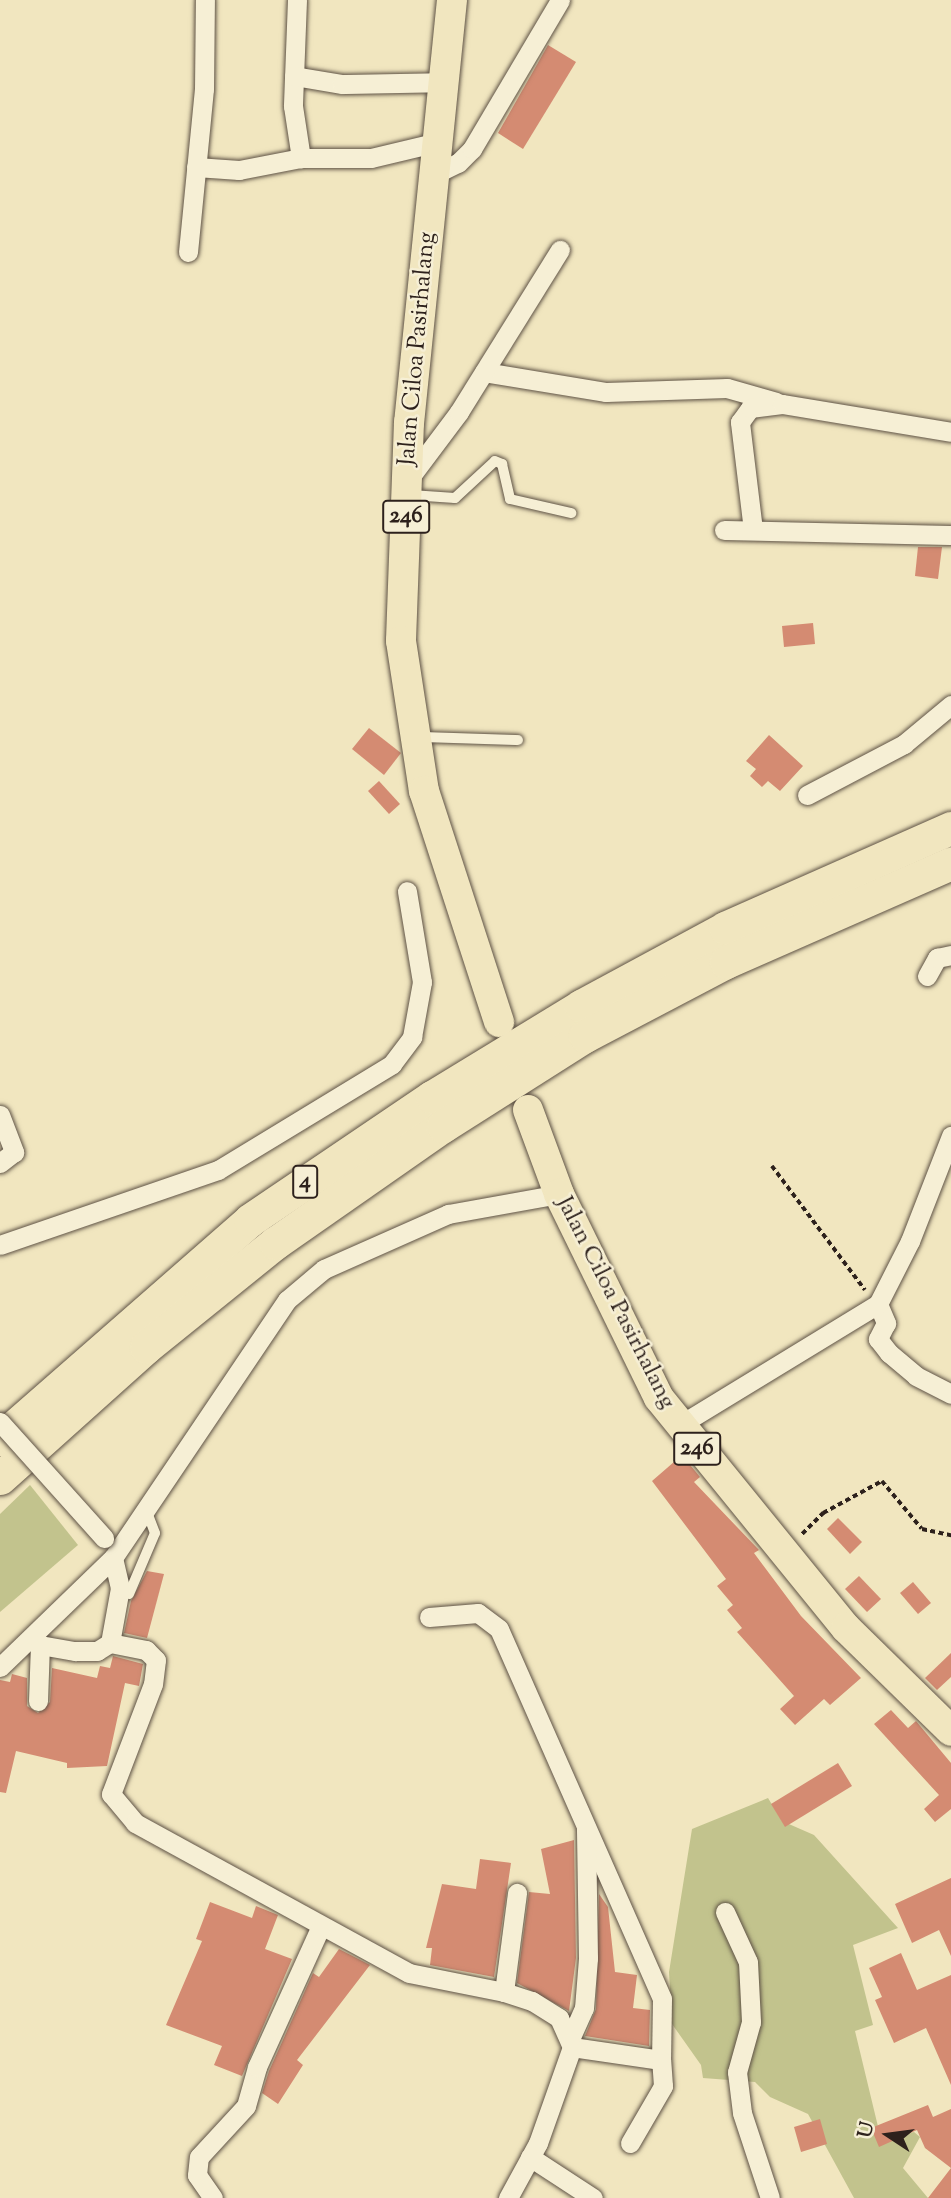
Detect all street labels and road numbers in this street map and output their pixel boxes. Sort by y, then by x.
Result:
street label: Jalan Ciloa Pasirhalang [393,231,443,467]
road number: 246 [382,498,430,537]
road number: 4 [291,1162,319,1202]
street label: Jalan Ciloa Pasirhalang [549,1192,681,1414]
road number: 246 [672,1430,722,1468]

